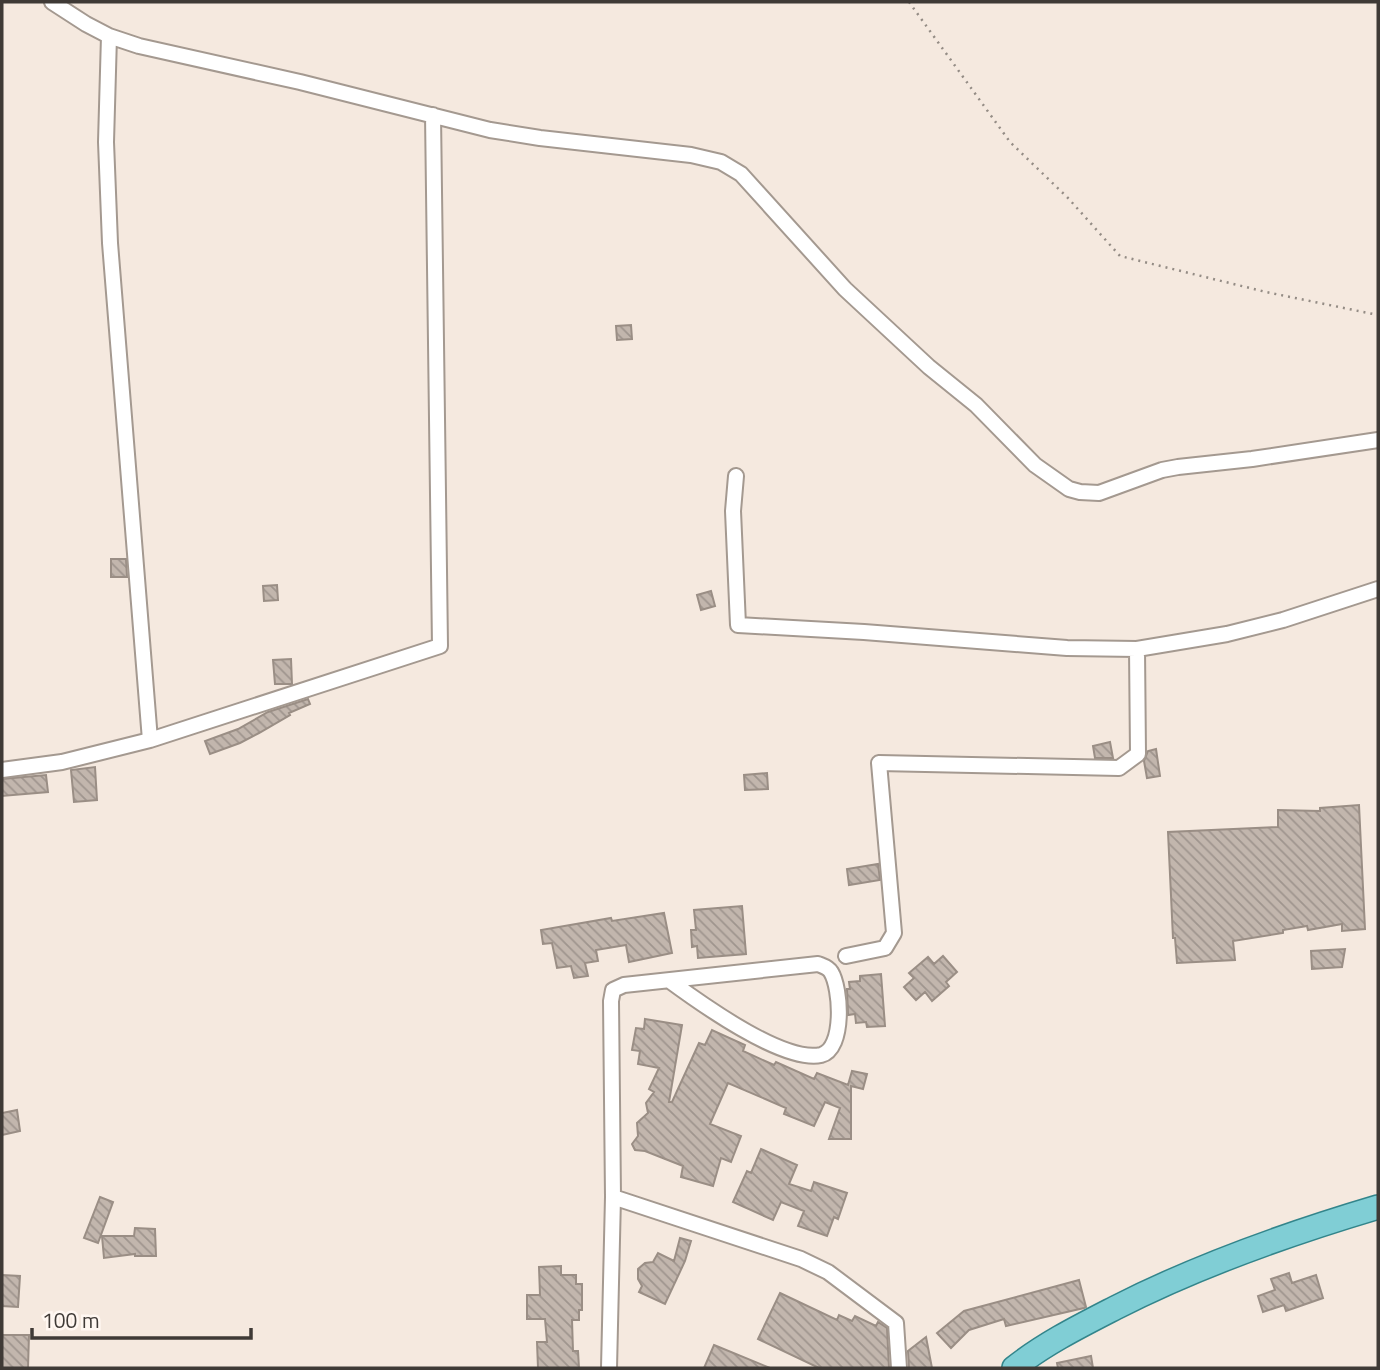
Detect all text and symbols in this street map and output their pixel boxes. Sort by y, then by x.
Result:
scale bar [32,1296,250,1340]
text: 100 m [42,1304,99,1336]

